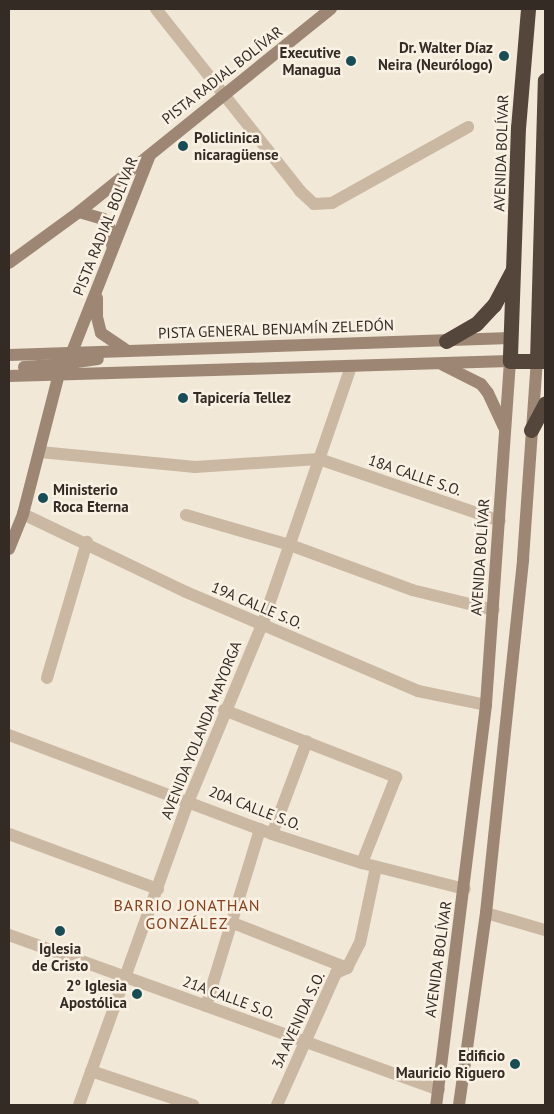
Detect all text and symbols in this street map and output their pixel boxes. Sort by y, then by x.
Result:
street label: PISTA RADIAL BOLÍVAR [158,22,286,128]
place label: Dr. Walter Díaz Neira (Neurólogo) [378,38,493,73]
place label: Executive Managua [280,43,341,78]
marker: Dr. Walter Díaz Neira (Neurólogo) [497,49,511,63]
marker: Executive Managua [345,55,357,67]
street label: AVENIDA BOLÍVAR [490,94,512,212]
place label: Policlinica nicaragüense [194,128,279,163]
marker: Policlinica nicaragüense [176,139,190,153]
street label: PISTA RADIAL BOLIVAR [69,153,141,299]
street label: PISTA GENERAL BENJAMÍN ZELEDÓN [157,316,395,342]
place label: Tapicería Tellez [193,389,291,407]
marker: Tapicería Tellez [177,392,189,404]
street label: 18A CALLE S.O. [366,451,464,499]
place label: Ministerio Roca Eterna [53,480,129,515]
marker: Ministerio Roca Eterna [37,492,49,504]
street label: AVENIDA BOLÍVAR [467,498,493,616]
street label: 19A CALLE S.O. [208,578,306,632]
street label: AVENIDA YOLANDA MAYORGA [157,638,245,822]
street label: 20A CALLE S.O. [206,782,304,834]
district label: BARRIO JONATHAN GONZÁLEZ [112,895,262,933]
street label: AVENIDA BOLÍVAR [421,899,455,1019]
marker: Iglesia de Cristo [54,925,66,937]
place label: Iglesia de Cristo [32,939,88,974]
street label: 3A AVENIDA S.O. [267,968,329,1072]
street label: 21A CALLE S.O. [180,972,278,1022]
place label: 2° Iglesia Apostólica [60,976,127,1011]
marker: 2° Iglesia Apostólica [131,988,143,1000]
place label: Edificio Mauricio Riguero [396,1046,505,1081]
marker: Edificio Mauricio Riguero [509,1058,521,1070]

